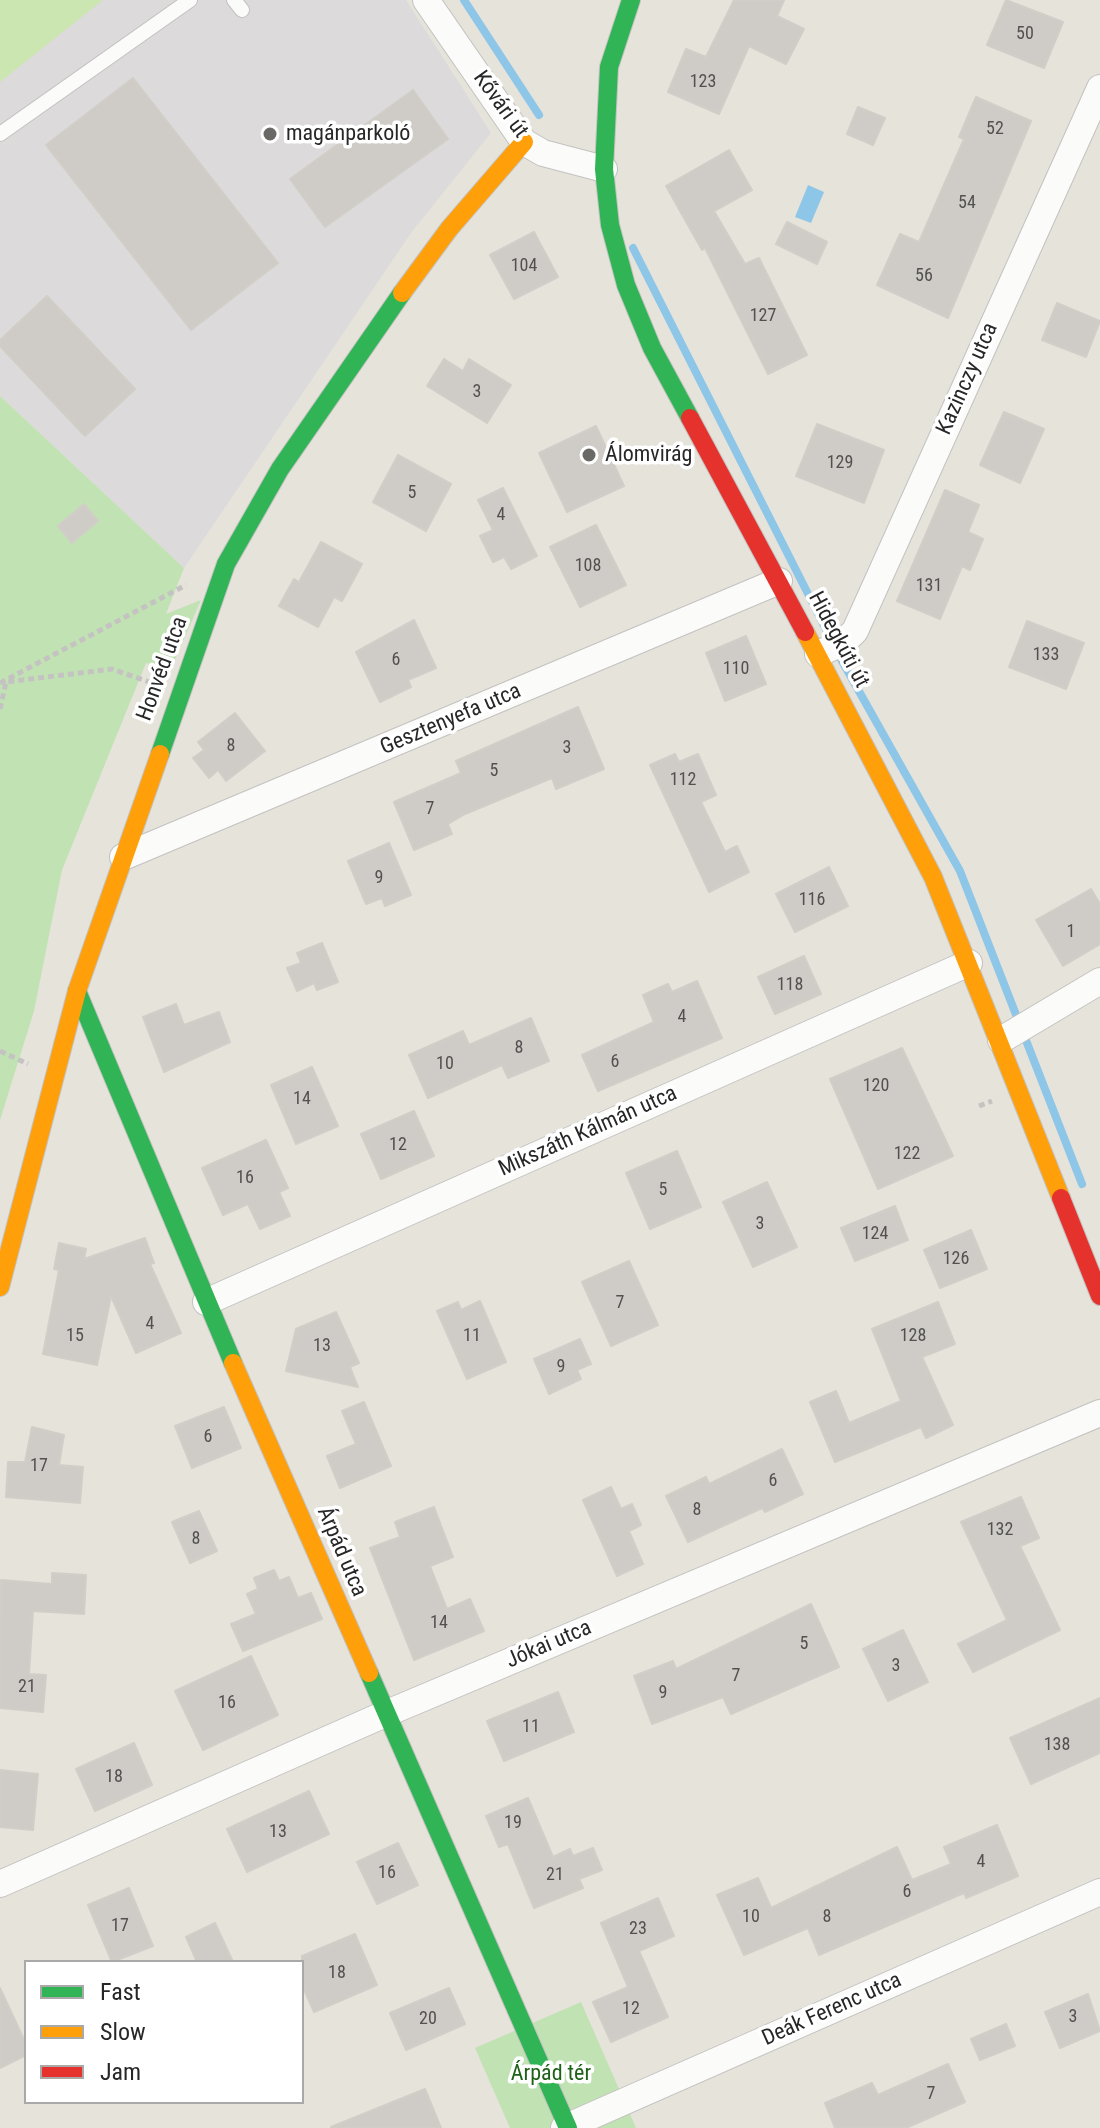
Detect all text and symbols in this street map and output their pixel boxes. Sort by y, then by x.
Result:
house number: 50 [1016,23,1034,45]
street label: Kővári út [467,66,533,144]
house number: 123 [690,71,716,93]
house number: 52 [986,118,1004,140]
place label: magánparkoló [286,121,410,147]
marker: magánparkoló [261,125,279,143]
house number: 54 [958,192,976,214]
house number: 104 [511,255,537,277]
house number: 56 [915,265,933,287]
house number: 127 [750,305,776,327]
street label: Kazinczy utca [932,319,1004,439]
house number: 3 [473,381,481,403]
place label: Álomvirág [605,442,692,468]
marker: Álomvirág [580,446,598,464]
house number: 129 [827,452,853,474]
house number: 5 [408,482,416,504]
house number: 4 [497,504,505,526]
house number: 108 [575,555,601,577]
house number: 131 [916,575,942,597]
street label: Hidegkúti út [802,587,874,693]
street label: Honvéd utca [132,613,194,725]
house number: 133 [1033,644,1059,666]
house number: 6 [392,649,400,671]
house number: 110 [723,658,749,680]
street label: Gesztenyefa utca [377,679,525,761]
house number: 8 [227,735,235,757]
house number: 3 [563,737,571,759]
house number: 5 [490,760,498,782]
house number: 112 [670,769,696,791]
house number: 7 [426,798,434,820]
house number: 9 [375,867,383,889]
house number: 116 [799,889,825,911]
house number: 1 [1067,921,1075,943]
house number: 118 [777,974,803,996]
house number: 4 [678,1006,686,1028]
house number: 8 [515,1037,523,1059]
house number: 6 [611,1051,619,1073]
house number: 10 [436,1053,454,1075]
house number: 120 [863,1075,889,1097]
street label: Mikszáth Kálmán utca [495,1081,681,1183]
house number: 14 [293,1088,311,1110]
house number: 12 [389,1134,407,1156]
house number: 122 [894,1143,920,1165]
house number: 16 [236,1167,254,1189]
house number: 5 [659,1179,667,1201]
house number: 3 [756,1213,764,1235]
house number: 124 [862,1223,888,1245]
house number: 126 [943,1248,969,1270]
house number: 7 [616,1292,624,1314]
house number: 4 [146,1313,154,1335]
house number: 15 [66,1325,84,1347]
house number: 11 [463,1325,481,1347]
house number: 128 [900,1325,926,1347]
house number: 13 [313,1335,331,1357]
house number: 9 [557,1356,565,1378]
house number: 6 [204,1426,212,1448]
house number: 17 [30,1455,48,1477]
house number: 6 [769,1470,777,1492]
house number: 8 [693,1499,701,1521]
street label: Árpád utca [310,1503,372,1601]
house number: 132 [987,1519,1013,1541]
house number: 8 [192,1528,200,1550]
house number: 14 [430,1612,448,1634]
street label: Jókai utca [502,1615,596,1675]
house number: 5 [800,1633,808,1655]
house number: 3 [892,1655,900,1677]
house number: 7 [732,1665,740,1687]
house number: 21 [18,1676,36,1698]
house number: 9 [659,1682,667,1704]
house number: 16 [218,1692,236,1714]
house number: 11 [522,1716,540,1738]
house number: 138 [1044,1734,1070,1756]
house number: 18 [105,1766,123,1788]
house number: 19 [504,1812,522,1834]
house number: 13 [269,1821,287,1843]
house number: 4 [977,1851,985,1873]
house number: 16 [378,1862,396,1884]
house number: 21 [546,1864,564,1886]
house number: 6 [903,1881,911,1903]
house number: 10 [742,1906,760,1928]
house number: 8 [823,1906,831,1928]
house number: 17 [111,1915,129,1937]
house number: 23 [629,1918,647,1940]
legend [24,1960,304,2104]
house number: 18 [328,1962,346,1984]
street label: Deák Ferenc utca [758,1968,906,2052]
text: Fast [100,1978,141,2006]
house number: 12 [622,1998,640,2020]
house number: 3 [1069,2006,1077,2028]
house number: 20 [419,2008,437,2030]
text: Slow [100,2018,146,2046]
text: Jam [100,2058,141,2086]
park label: Árpád tér [511,2061,591,2087]
house number: 7 [927,2083,935,2105]

